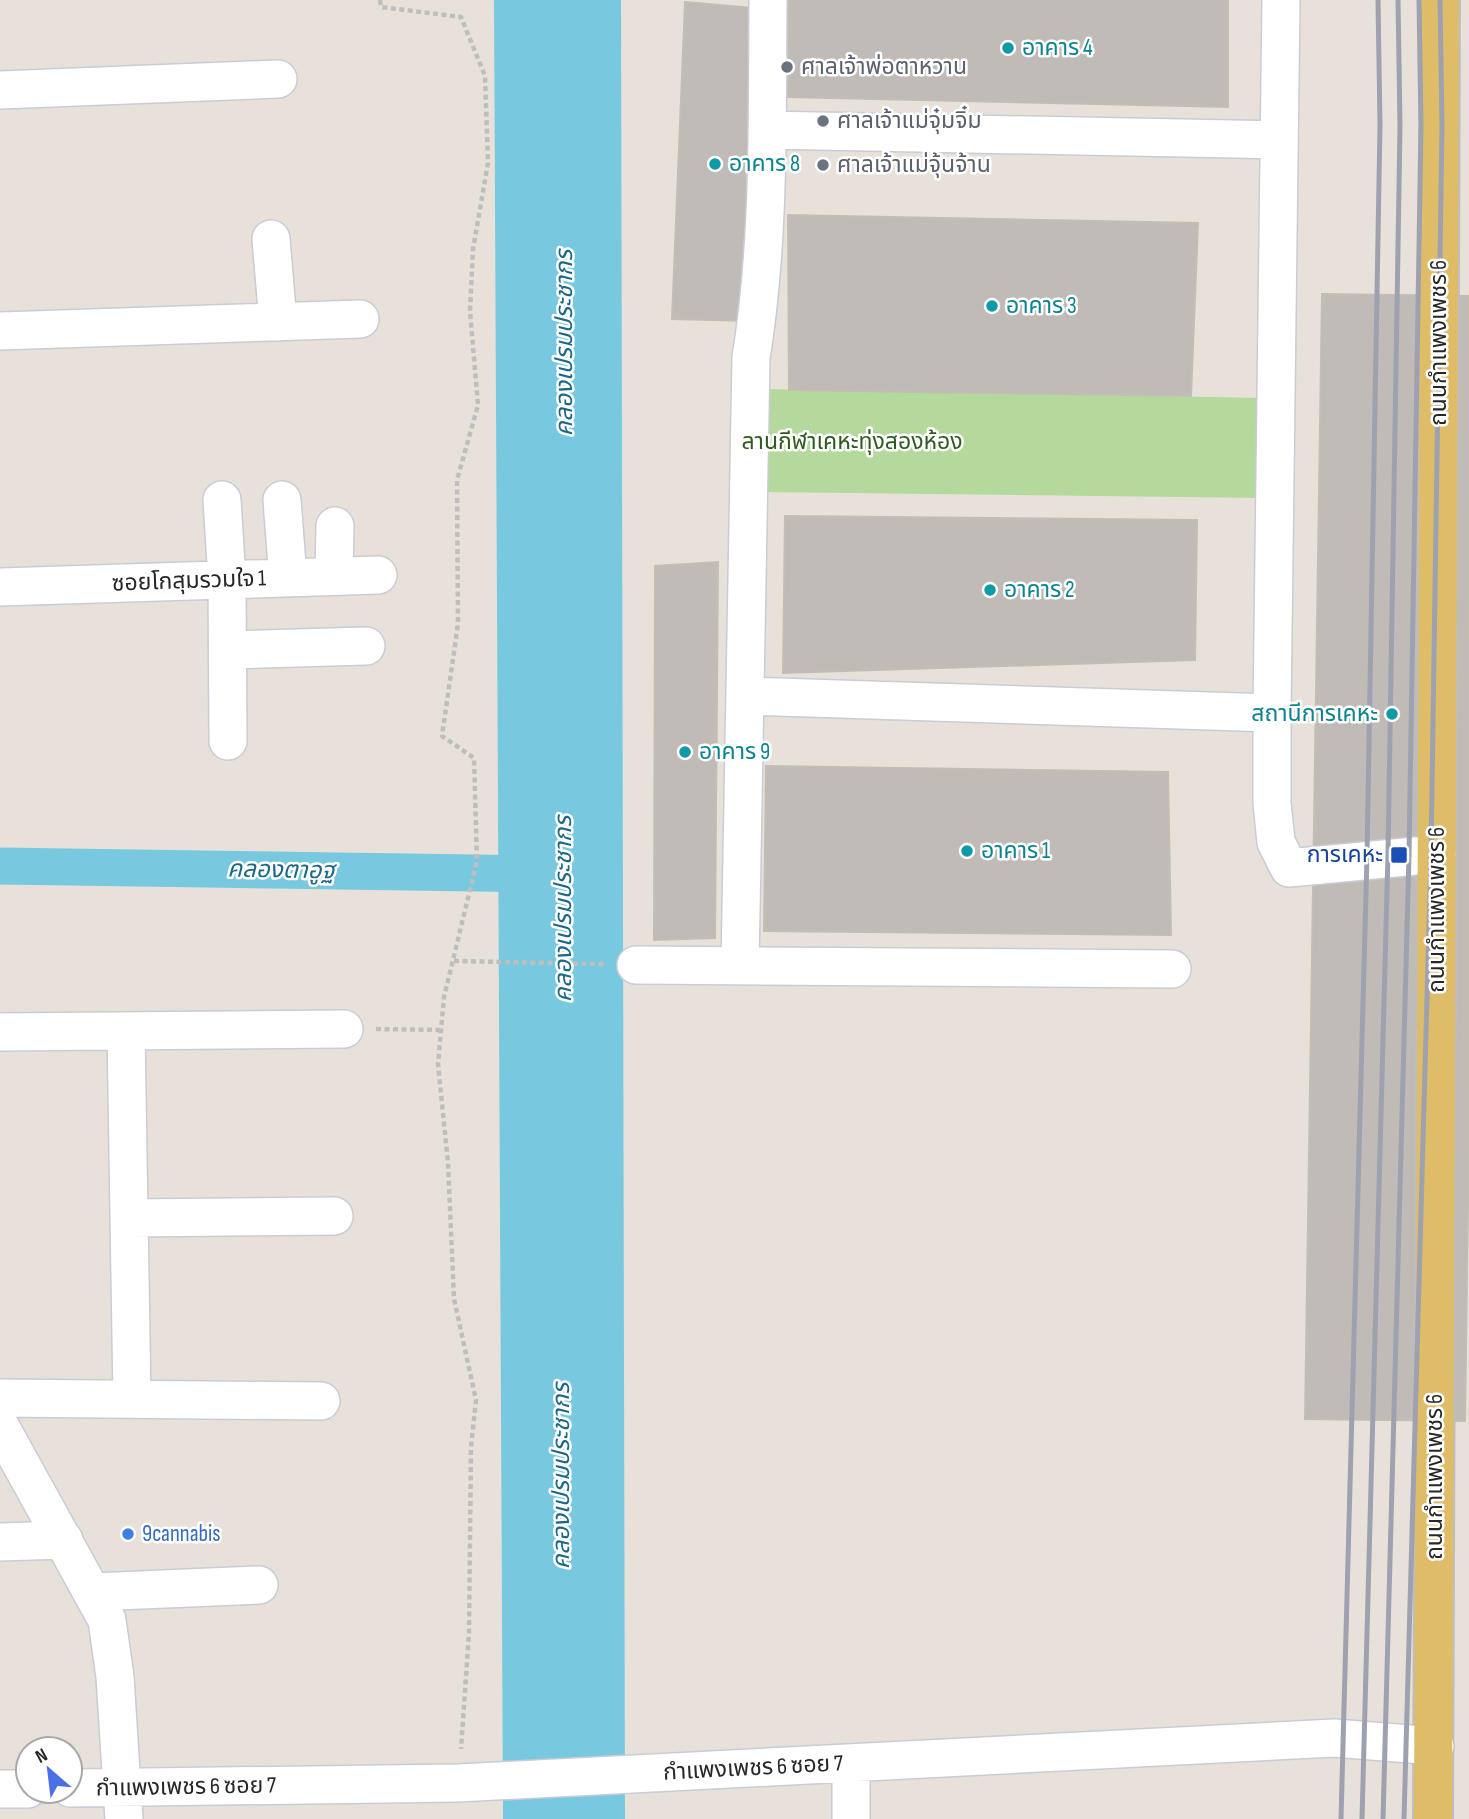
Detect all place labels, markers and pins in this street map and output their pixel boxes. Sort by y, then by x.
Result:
place label: อาคาร 4 [1022,34,1093,62]
marker: อาคาร 4 [1000,40,1016,56]
place label: ศาลเจ้าพ่อตาหวาน [801,53,967,81]
marker: ศาลเจ้าพ่อตาหวาน [779,59,795,75]
place label: ศาลเจ้าแม่จุ๋มจิ๋ม [837,105,982,135]
marker: ศาลเจ้าแม่จุ๋มจิ๋ม [815,113,831,129]
place label: อาคาร 8 [729,150,800,178]
place label: ศาลเจ้าแม่จุ้นจ้าน [837,151,991,179]
marker: อาคาร 8 [707,156,723,172]
marker: ศาลเจ้าแม่จุ้นจ้าน [815,157,831,173]
place label: อาคาร 3 [1006,292,1077,320]
marker: อาคาร 3 [984,298,1000,314]
place label: อาคาร 2 [1004,576,1074,604]
marker: อาคาร 2 [982,582,998,598]
place label: สถานีการเคหะ [1251,700,1378,728]
marker: สถานีการเคหะ [1384,706,1400,722]
place label: อาคาร 9 [699,738,770,766]
marker: อาคาร 9 [677,744,693,760]
place label: อาคาร 1 [981,837,1050,865]
place label: การเคหะ [1307,841,1383,869]
marker: อาคาร 1 [959,843,975,859]
marker: การเคหะ [1389,845,1409,865]
place label: 9cannabis [142,1520,221,1548]
marker: 9cannabis [120,1526,136,1542]

